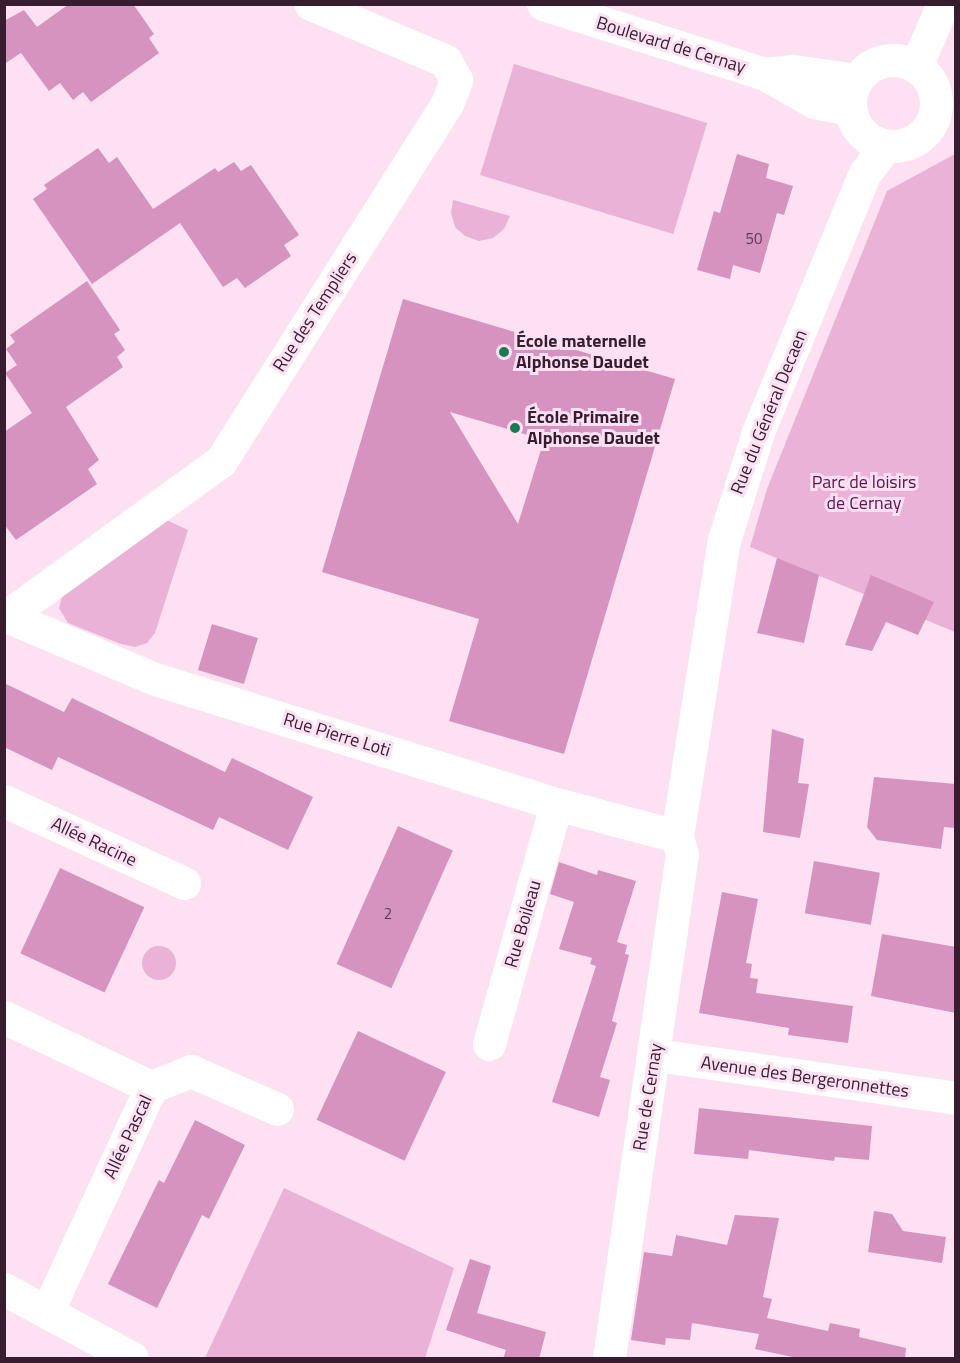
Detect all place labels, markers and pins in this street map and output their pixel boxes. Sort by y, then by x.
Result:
place label: École maternelle Alphonse Daudet [516,331,649,374]
marker: École maternelle Alphonse Daudet [497,345,511,359]
place label: École Primaire Alphonse Daudet [527,407,660,450]
marker: École Primaire Alphonse Daudet [508,421,522,435]

